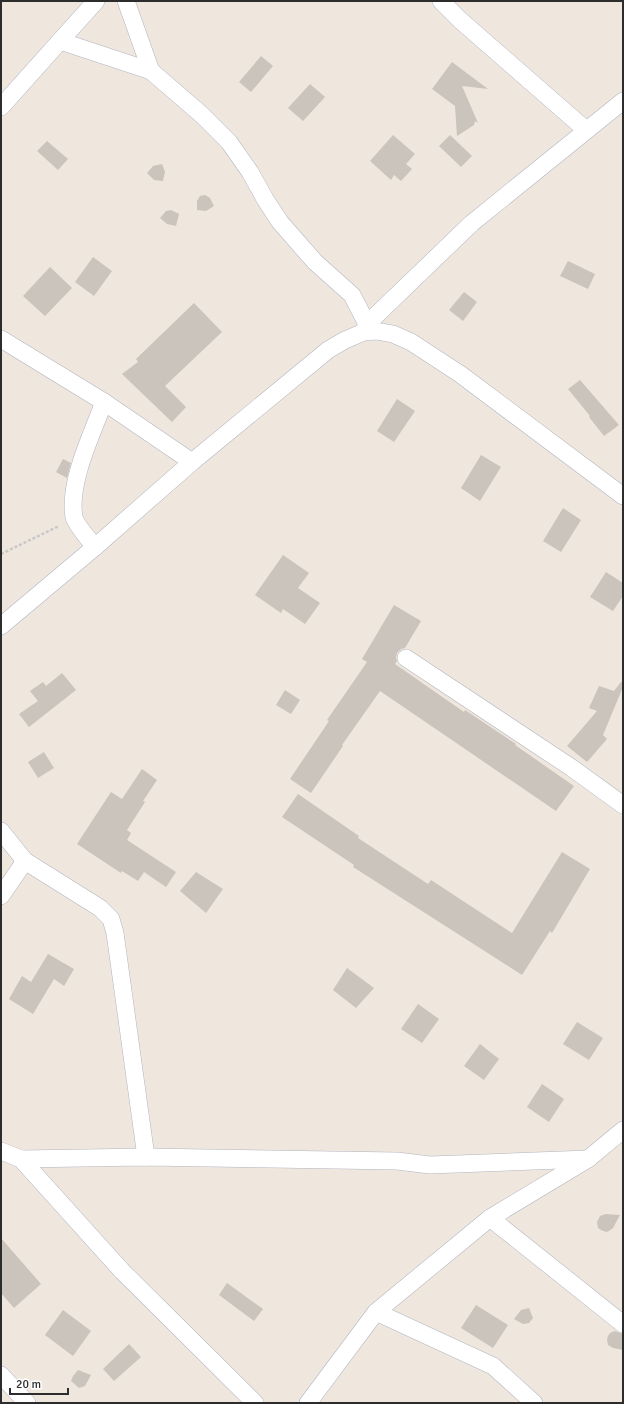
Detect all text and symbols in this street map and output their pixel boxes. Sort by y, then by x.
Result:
scale bar [10,1370,68,1396]
text: 20 m [16,1377,41,1392]

